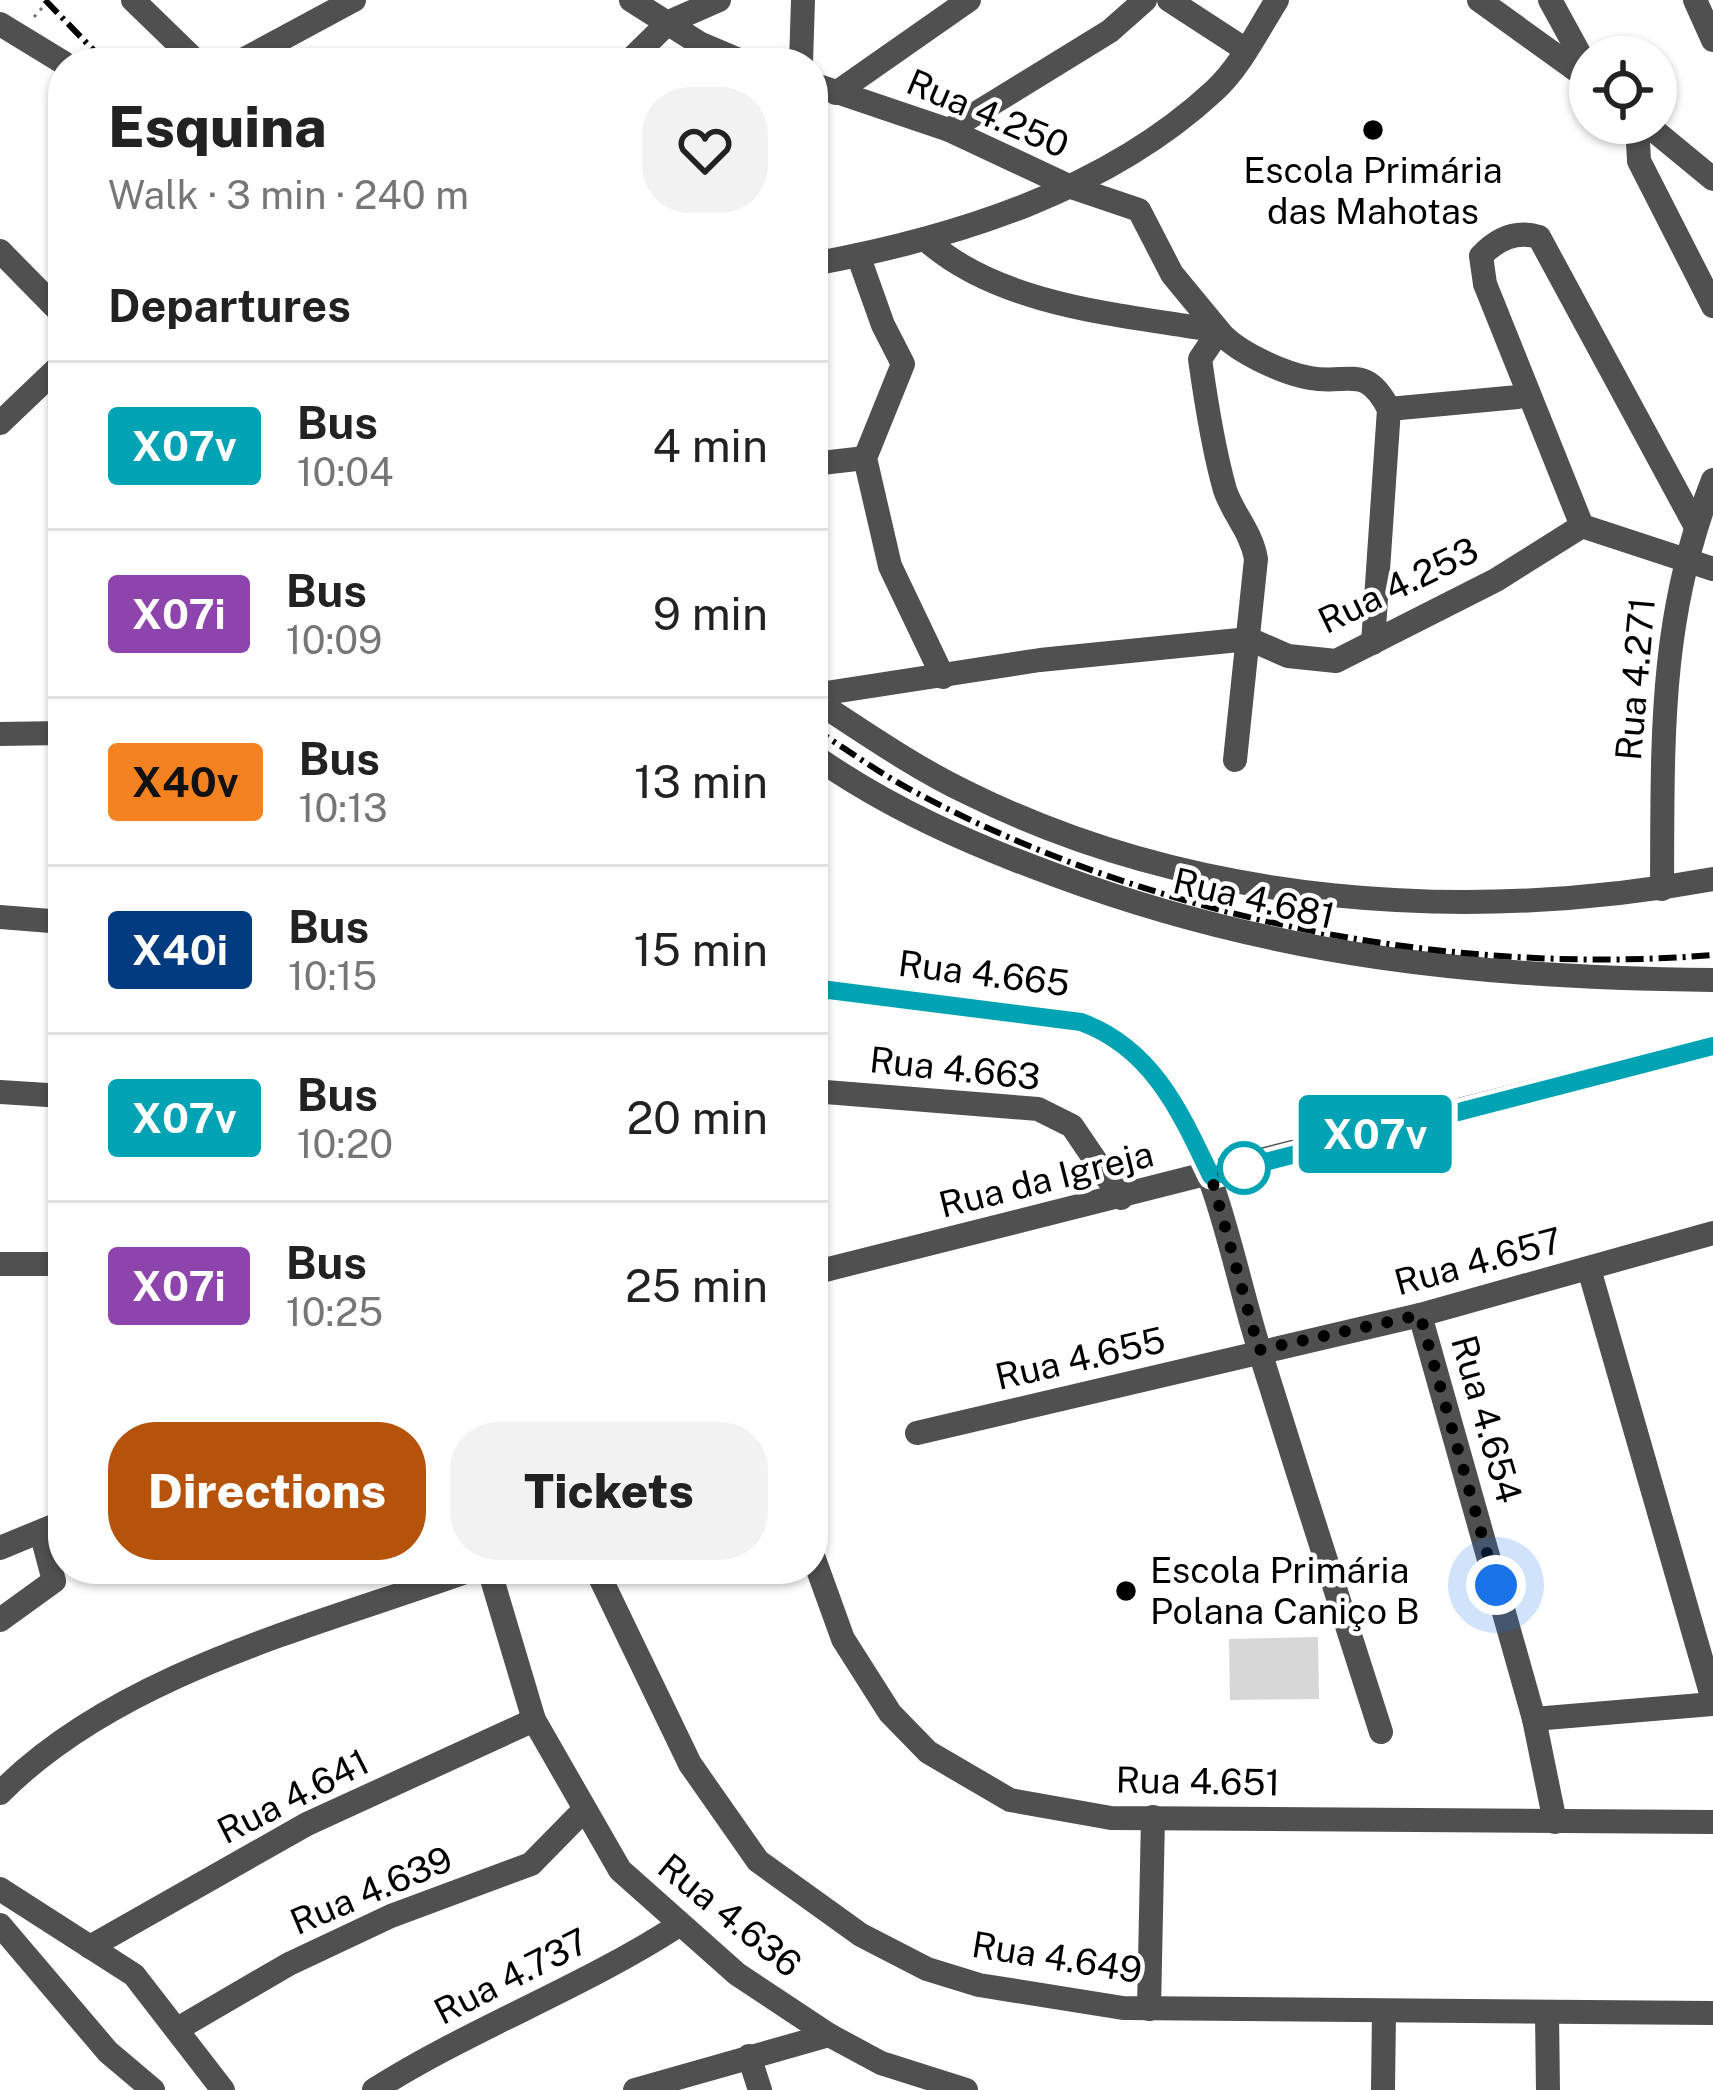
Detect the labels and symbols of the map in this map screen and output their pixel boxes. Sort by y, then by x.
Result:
street label: Rua 4.250 [901,60,1075,166]
marker: Escola Primária das Mahotas [1360,117,1386,143]
place label: Escola Primária das Mahotas [1243,149,1503,232]
street label: Rua 4.253 [1311,528,1485,642]
street label: Rua 4.271 [1607,596,1663,762]
street label: Rua 4.681 [1169,859,1339,937]
street label: Rua 4.665 [896,942,1072,1004]
street label: Rua 4.663 [868,1038,1042,1098]
line badge: X07v [1291,1095,1459,1173]
street label: Rua da Igreja [935,1132,1157,1226]
unlabelled marker [1219,1143,1269,1193]
street label: Rua 4.657 [1390,1219,1566,1303]
street label: Rua 4.655 [991,1318,1169,1398]
street label: Rua 4.654 [1443,1330,1531,1508]
place label: Escola Primária Polana Caniço B [1150,1549,1420,1632]
your location [1466,1555,1526,1615]
marker: Escola Primária Polana Caniço B [1113,1578,1139,1604]
street label: Rua 4.641 [210,1740,376,1852]
street label: Rua 4.651 [1115,1759,1281,1803]
street label: Rua 4.639 [284,1837,458,1943]
street label: Rua 4.636 [650,1845,810,1985]
street label: Rua 4.737 [427,1919,595,2033]
street label: Rua 4.649 [969,1923,1145,1991]

